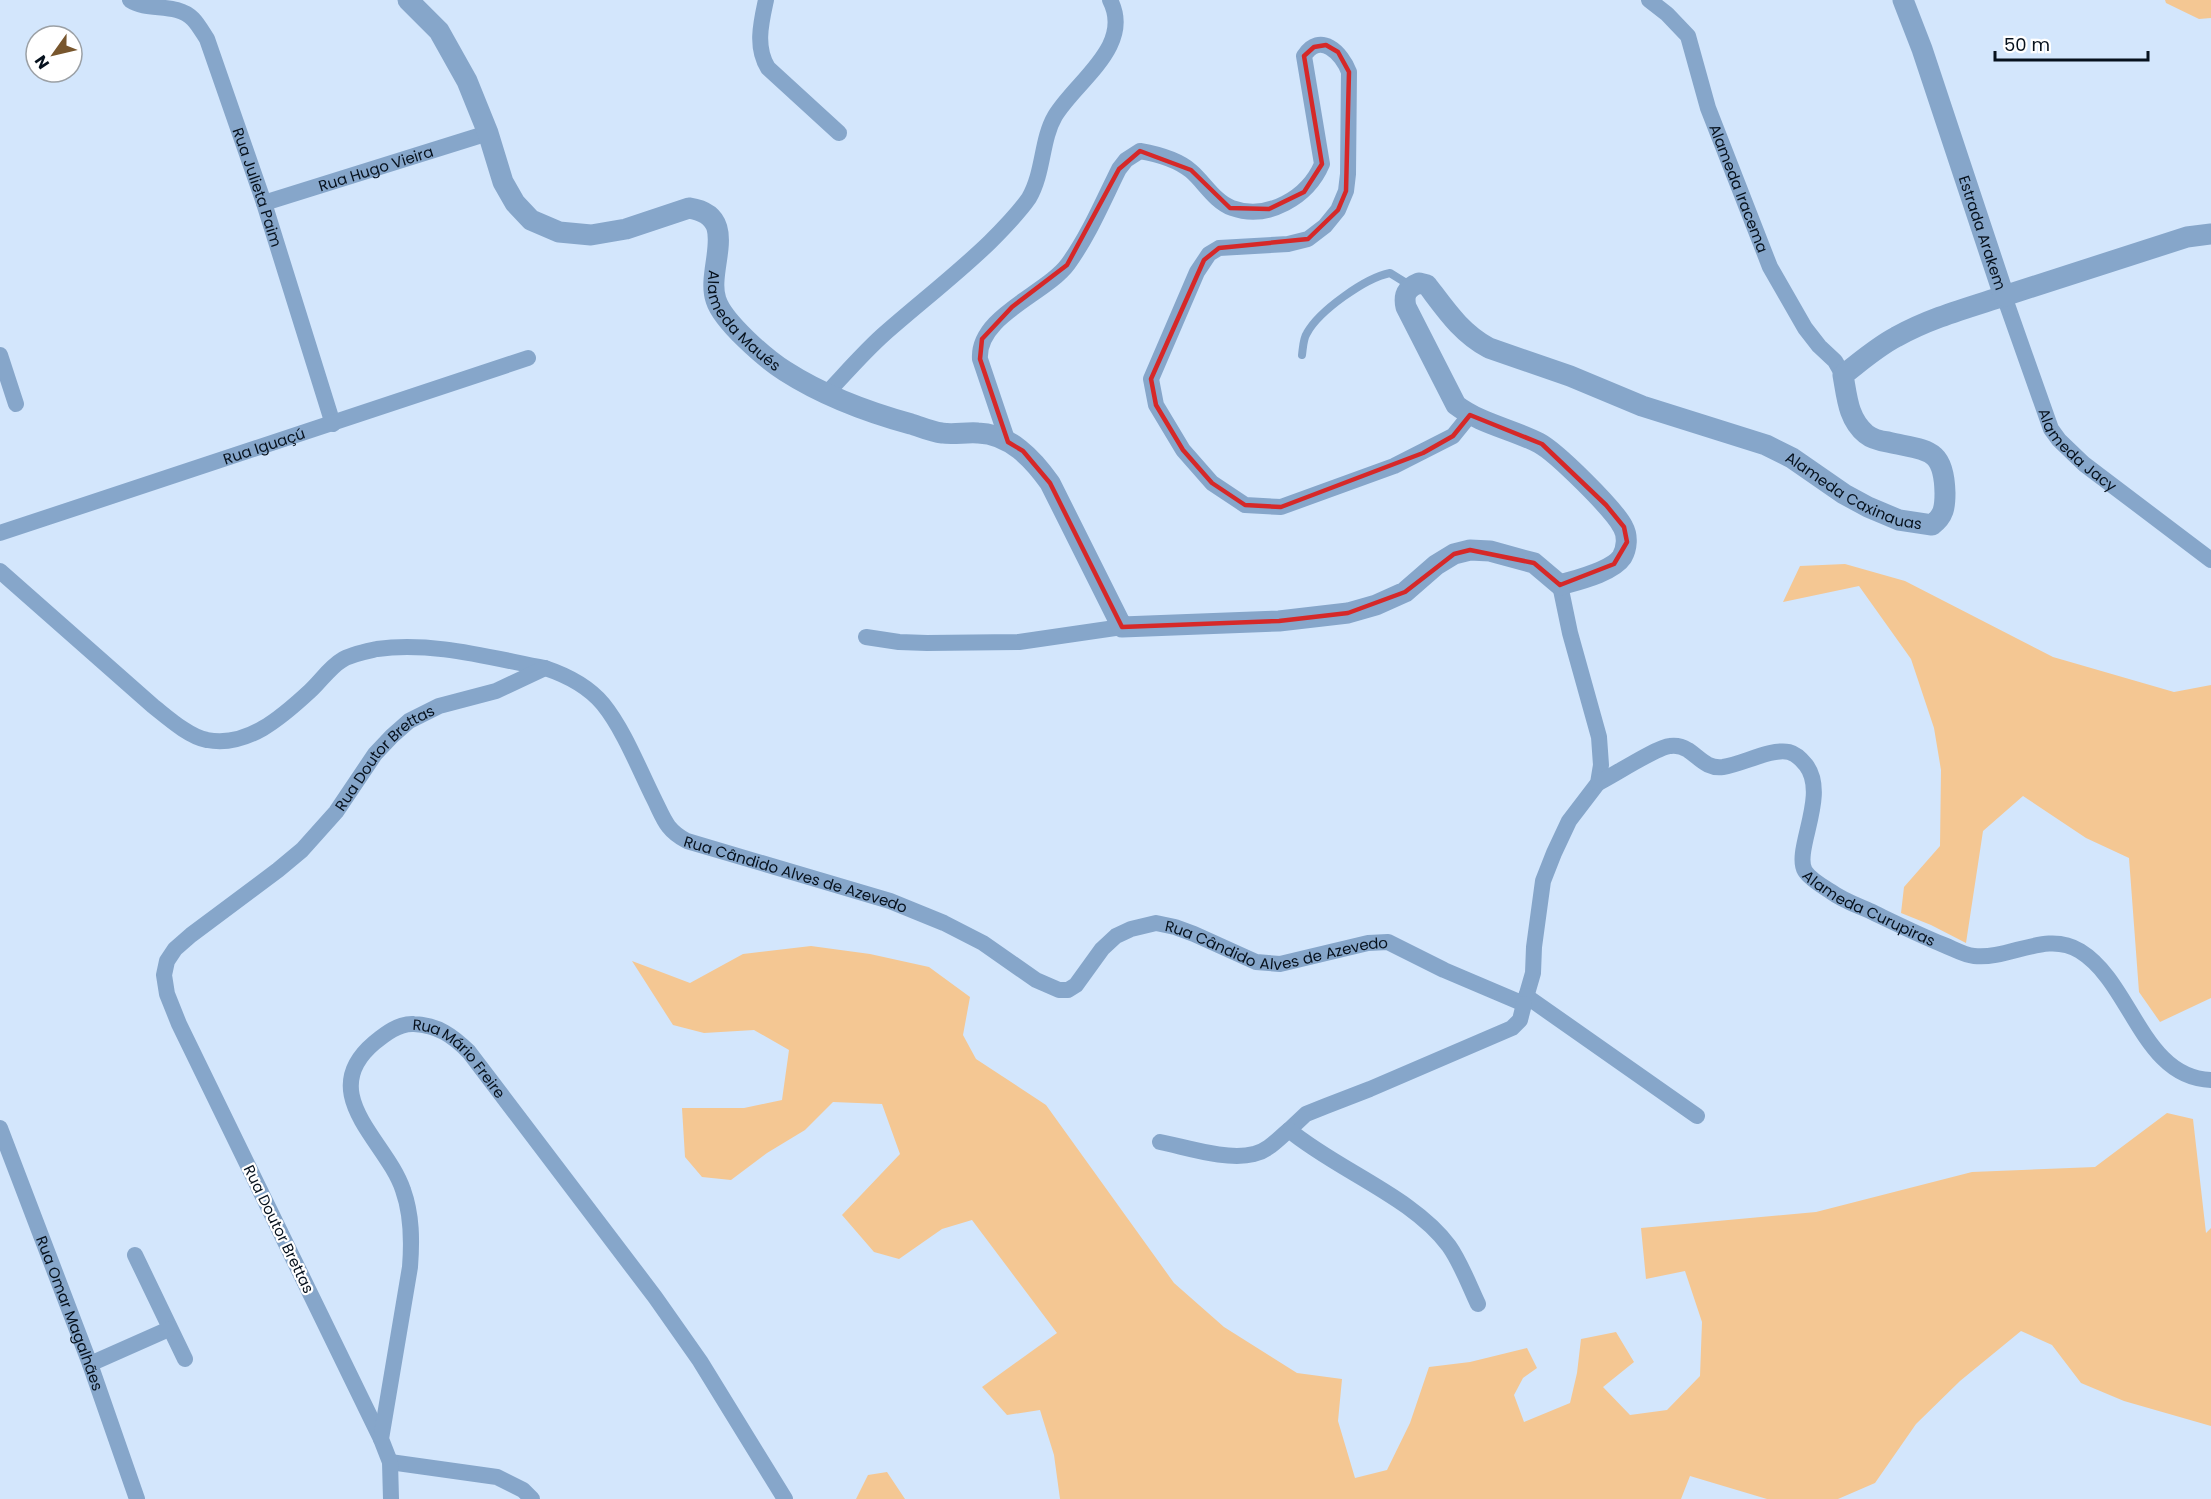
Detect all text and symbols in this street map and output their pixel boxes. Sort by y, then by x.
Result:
north arrow [24,24,84,84]
scale bar [1995,24,2148,62]
text: 50 m [2004,32,2050,57]
text: N [29,51,55,74]
street label: Alameda Iracema [1705,121,1774,256]
street label: Rua Julieta Paim [228,125,288,249]
street label: Rua Hugo Vieira [316,140,436,196]
street label: Estrada Arakem [1954,173,2012,293]
street label: Alameda Maués [703,269,785,376]
street label: Alameda Jacy [2034,405,2122,496]
street label: Rua Iguaçú [220,422,308,469]
street label: Alameda Caxinauas [1782,446,1924,534]
street label: Rua Doutor Brettas [329,699,438,815]
street label: Rua Cândido Alves de Azevedo [682,830,911,918]
street label: Alameda Curupiras [1798,865,1939,951]
street label: Rua Cândido Alves de Azevedo [1163,915,1388,975]
street label: Rua Mário Freire [412,1013,511,1102]
street label: Rua Doutor Brettas [239,1161,319,1297]
street label: Rua Omar Magalhães [32,1233,109,1393]

